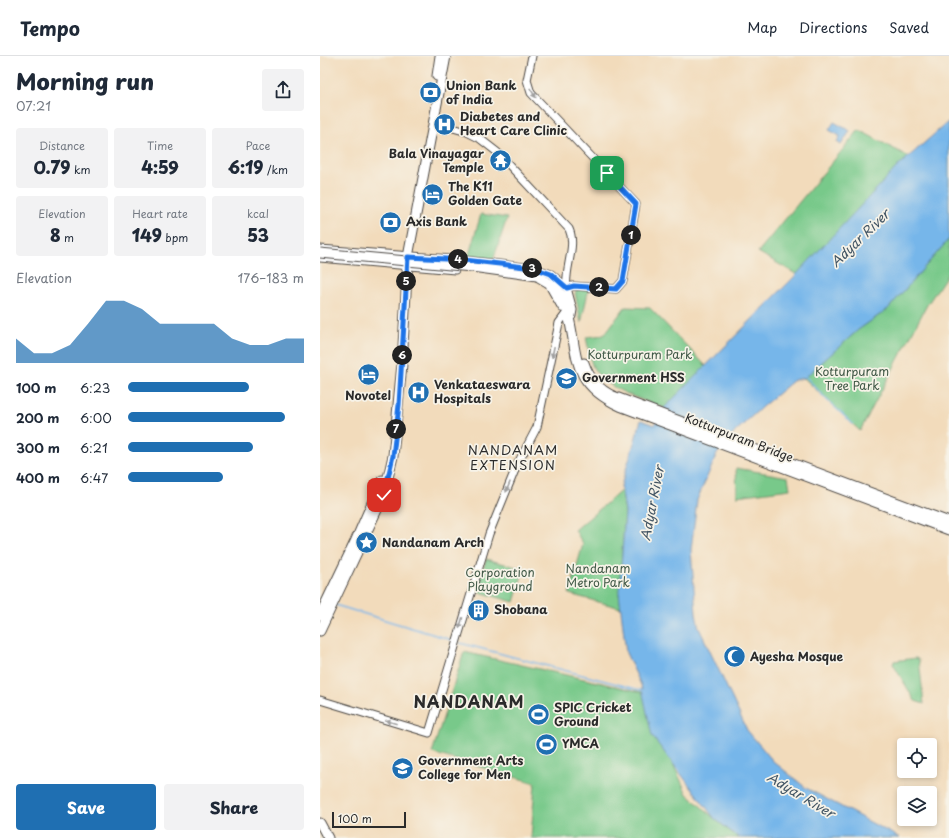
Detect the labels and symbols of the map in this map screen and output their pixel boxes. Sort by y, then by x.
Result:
place label: Union Bank of India [446,76,516,108]
bank icon: Union Bank of India [418,80,444,106]
one-way arrow [529,88,537,98]
place label: Diabetes and Heart Care Clinic [460,107,567,139]
hospital icon: Diabetes and Heart Care Clinic [431,111,457,137]
place label: Bala Vinayagar Temple [389,144,485,176]
temple icon: Bala Vinayagar Temple [487,148,513,174]
pin [590,156,624,190]
place label: The K11 Golden Gate [448,177,522,209]
hotel icon: The K11 Golden Gate [420,181,446,207]
water label: Adyar River [826,203,895,271]
bank icon: Axis Bank [378,209,404,235]
place label: Axis Bank [406,212,467,230]
pin: 1 [621,225,641,245]
pin: 4 [448,249,468,269]
pin: 3 [522,258,542,278]
pin: 5 [396,271,416,291]
pin: 2 [589,277,609,297]
pin: 6 [392,345,412,365]
one-way arrow [549,345,555,358]
park label: Kotturpuram Park [588,345,692,363]
hotel icon: Novotel [355,362,381,388]
park label: Kotturpuram Tree Park [815,362,889,394]
school or university icon: Government HSS [553,365,579,391]
place label: Government HSS [582,368,685,386]
place label: Venkataeswara Hospitals [434,375,531,407]
hospital icon: Venkataeswara Hospitals [406,379,432,405]
place label: Novotel [345,386,391,404]
street label: Kotturpuram Bridge [683,408,796,466]
pin: 7 [386,419,406,439]
district label: NANDANAM EXTENSION [468,440,558,474]
water label: Adyar River [635,461,669,542]
pin [367,478,401,512]
one-way arrow [505,482,511,493]
place icon: Nandanam Arch [354,530,380,556]
place label: Nandanam Arch [382,533,484,551]
park label: Nandanam Metro Park [566,559,630,591]
park label: Corporation Playground [465,563,535,595]
building icon: Shobana [465,597,491,623]
place label: Shobana [494,600,548,618]
one-way arrow [458,618,464,630]
mosque icon: Ayesha Mosque [721,644,747,670]
place label: Ayesha Mosque [749,647,844,665]
district label: NANDANAM [413,689,525,713]
place label: SPIC Cricket Ground [554,698,632,730]
sports icon: SPIC Cricket Ground [526,702,552,728]
one-way arrow [385,718,397,724]
sports icon: YMCA [534,731,560,757]
place label: YMCA [562,734,599,752]
place label: Government Arts College for Men [418,751,524,783]
school or university icon: Government Arts College for Men [389,755,415,781]
water label: Adyar River [764,767,841,824]
scale bar [332,810,406,829]

